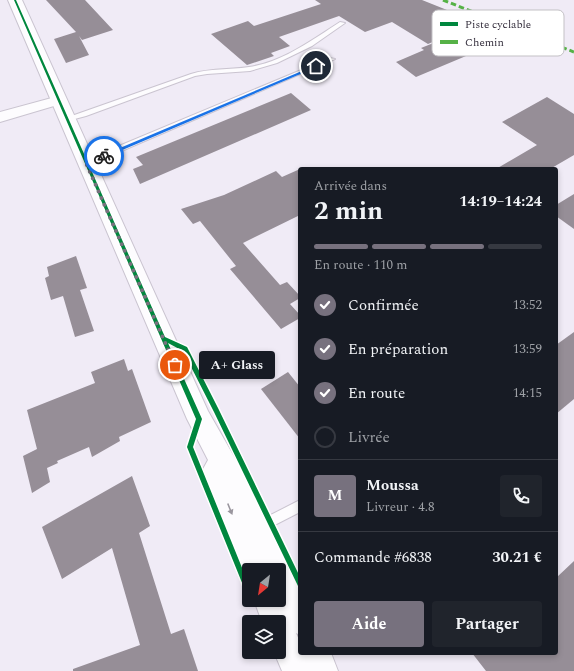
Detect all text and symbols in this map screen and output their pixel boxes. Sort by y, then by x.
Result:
legend [432,10,564,56]
text: Piste cyclable [465,16,531,33]
text: Chemin [465,34,504,51]
pin [299,49,333,83]
icon: home [305,55,327,77]
courier [84,136,124,176]
icon: bike [93,145,115,167]
text: Arrivée dans [314,176,387,196]
text: 14:19–14:24 [459,190,542,213]
text: 2 min [314,191,383,231]
text: En route · 110 m [314,255,407,275]
icon: check [314,294,336,316]
text: Confirmée [348,294,419,317]
text: 13:52 [513,295,542,315]
icon: check [314,338,336,360]
text: En préparation [348,338,448,361]
text: 13:59 [513,339,542,359]
pin [158,348,192,382]
callout: A+ Glass [199,351,275,379]
icon: bag [164,354,186,376]
text: A+ Glass [211,355,263,375]
icon: check [314,382,336,404]
text: En route [348,382,405,405]
text: 14:15 [513,383,542,403]
text: Livrée [348,426,390,449]
text: Moussa [366,474,419,497]
button: phone [500,475,542,517]
text: M [328,484,342,507]
text: Livreur · 4.8 [366,497,434,517]
one-way arrow [227,503,233,515]
text: Commande #6838 [314,546,432,569]
text: 30.21 € [492,546,542,569]
north arrow [242,563,286,607]
map controls [242,563,286,659]
button: Aide [314,601,424,647]
button: Partager [432,601,542,647]
button: layers [242,615,286,659]

